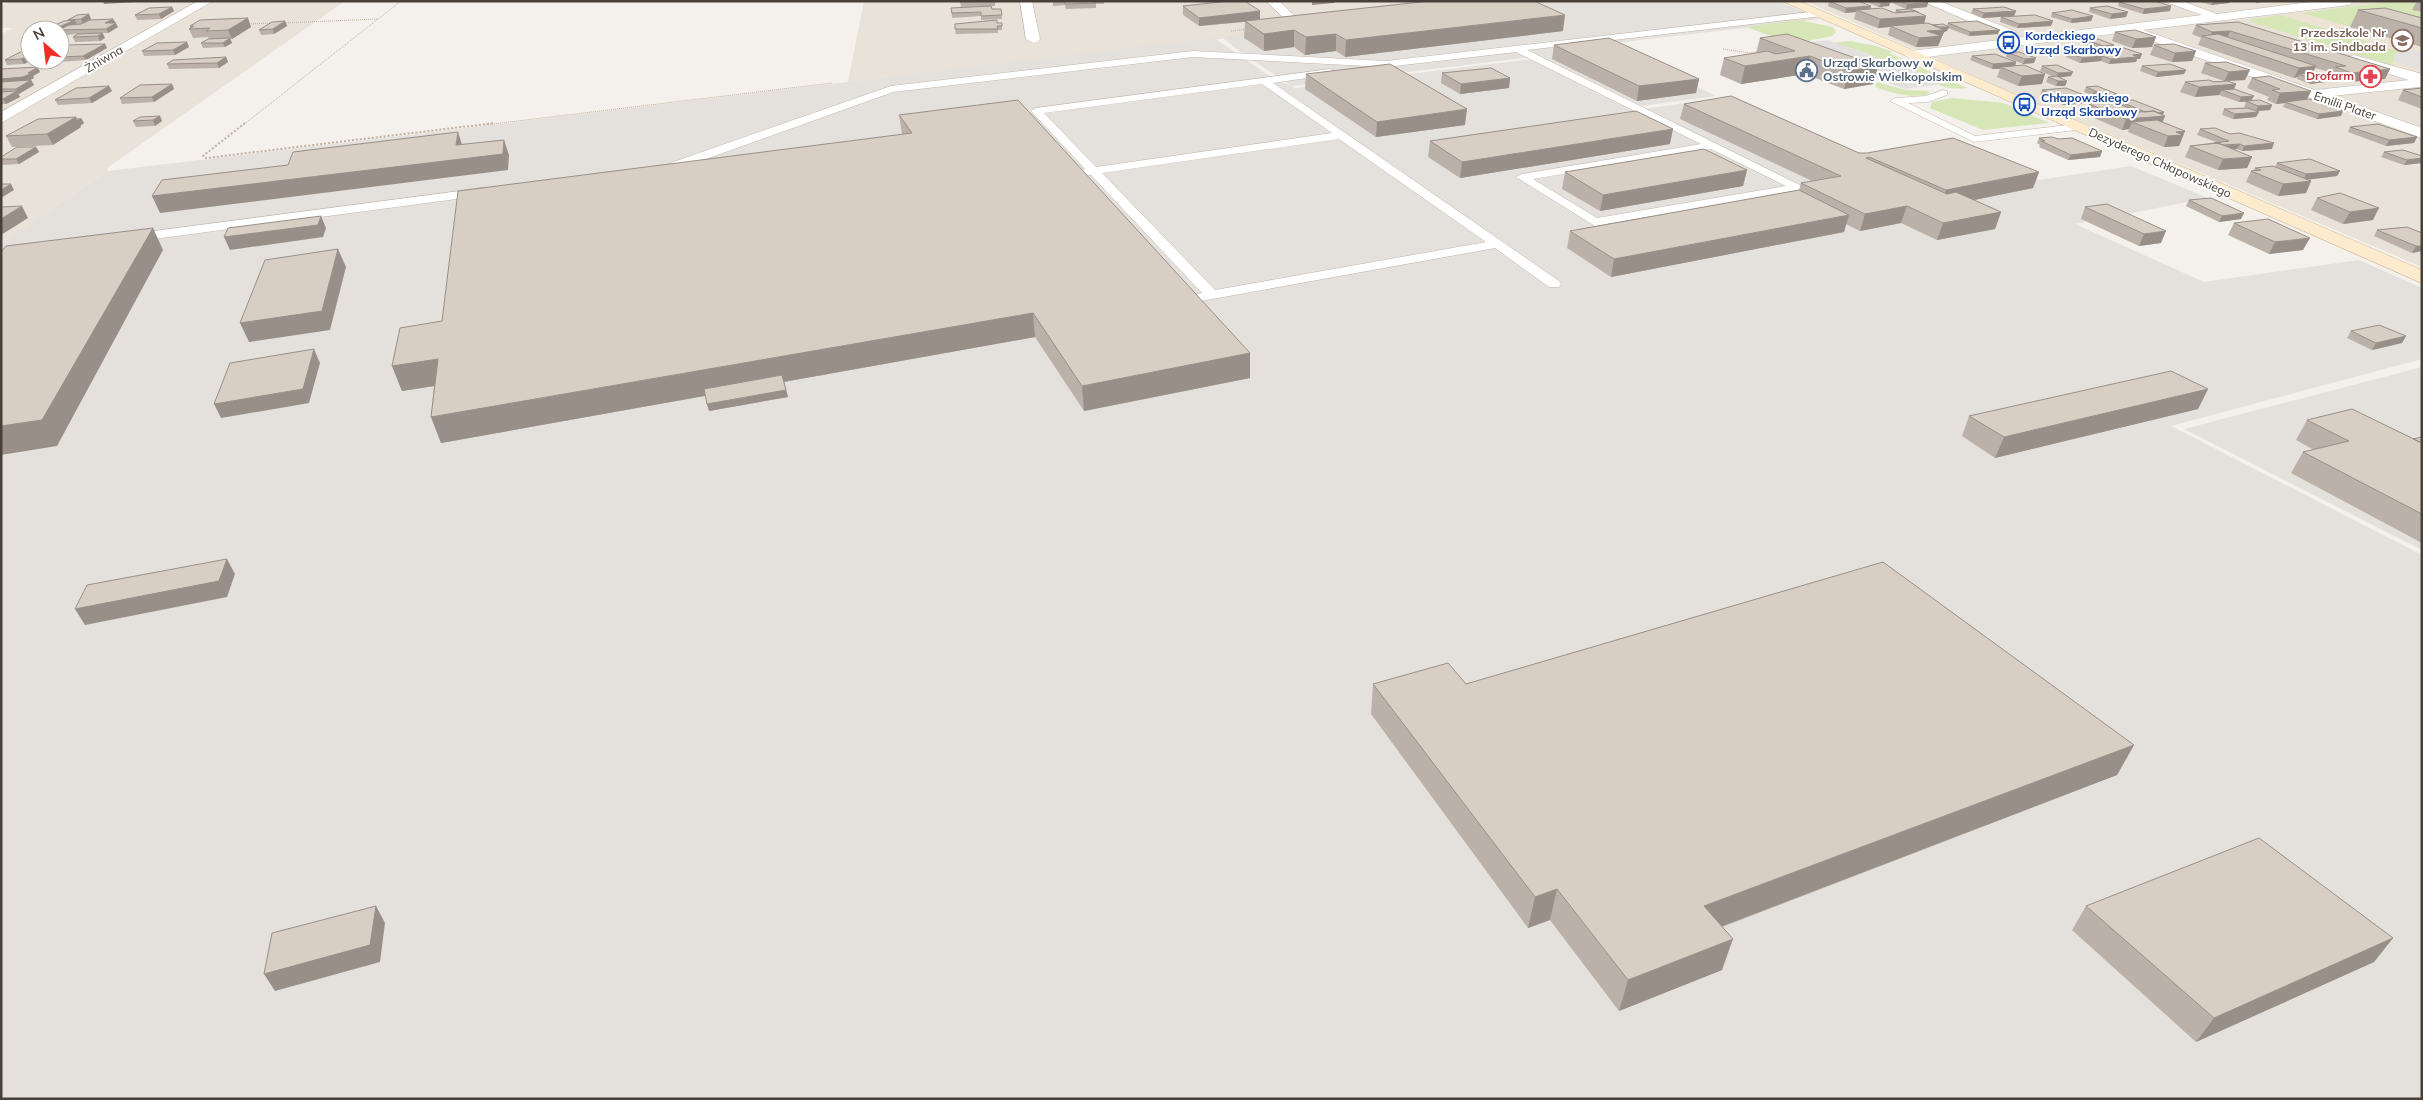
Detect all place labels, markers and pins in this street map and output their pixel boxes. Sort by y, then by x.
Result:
place label: Przedszkole Nr 13 im. Sindbada [2293,25,2386,54]
place label: Kordeckiego Urząd Skarbowy [2025,28,2122,57]
school or university icon: Przedszkole Nr 13 im. Sindbada [2390,28,2414,52]
bus stop icon: Kordeckiego Urząd Skarbowy [1997,31,2021,55]
place label: Urząd Skarbowy w Ostrowie Wielkopolskim [1823,55,1962,84]
public building icon: Urząd Skarbowy w Ostrowie Wielkopolskim [1795,58,1819,82]
pharmacy icon: Drofarm [2358,64,2382,88]
place label: Drofarm [2306,68,2354,83]
place label: Chłapowskiego Urząd Skarbowy [2041,90,2138,119]
bus stop icon: Chłapowskiego Urząd Skarbowy [2013,93,2037,117]

